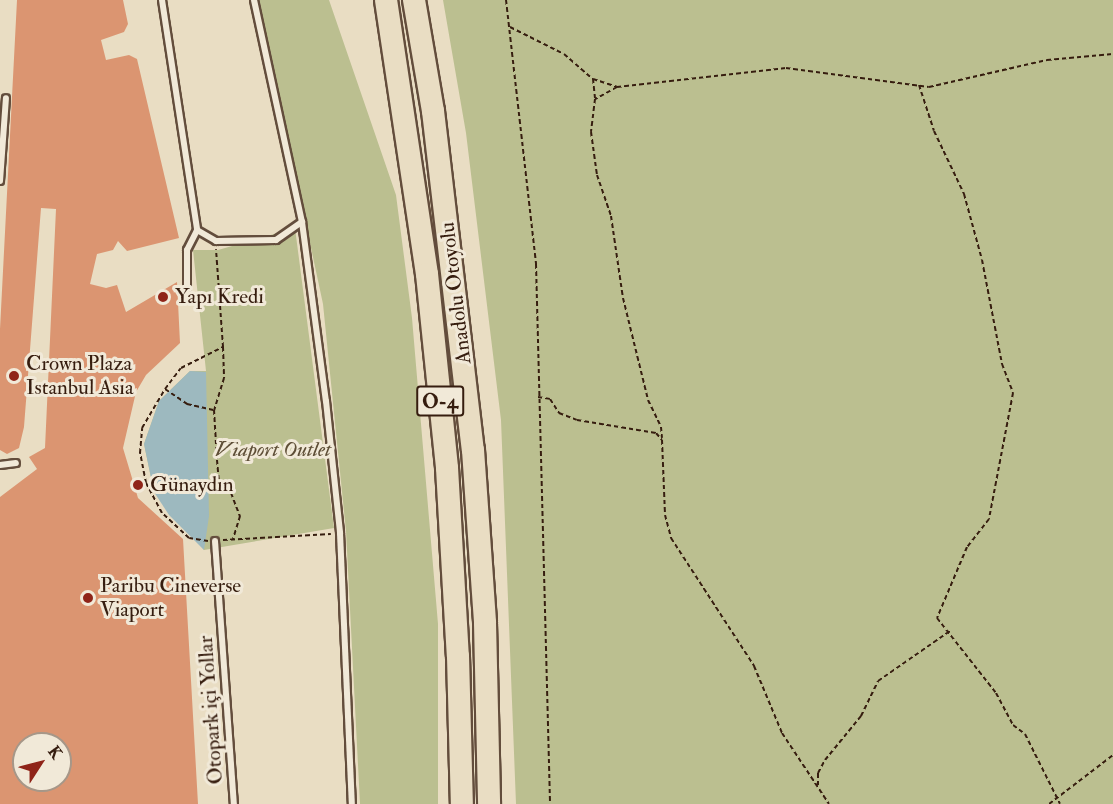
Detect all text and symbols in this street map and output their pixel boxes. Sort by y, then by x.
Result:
street label: Anadolu Otoyolu [435,221,477,365]
place label: Yapı Kredi [175,284,264,310]
marker: Yapı Kredi [156,290,170,304]
place label: Crown Plaza Istanbul Asia [26,351,134,401]
marker: Crown Plaza Istanbul Asia [7,369,21,383]
road number: O-4 [416,384,464,418]
park label: Viaport Outlet [215,437,331,463]
place label: Günaydın [150,472,234,498]
marker: Günaydın [131,478,145,492]
place label: Paribu Cineverse Viaport [100,573,241,623]
marker: Paribu Cineverse Viaport [81,591,95,605]
street label: Otopark içi Yollar [193,635,229,785]
north arrow [12,732,72,792]
text: K [44,742,66,763]

